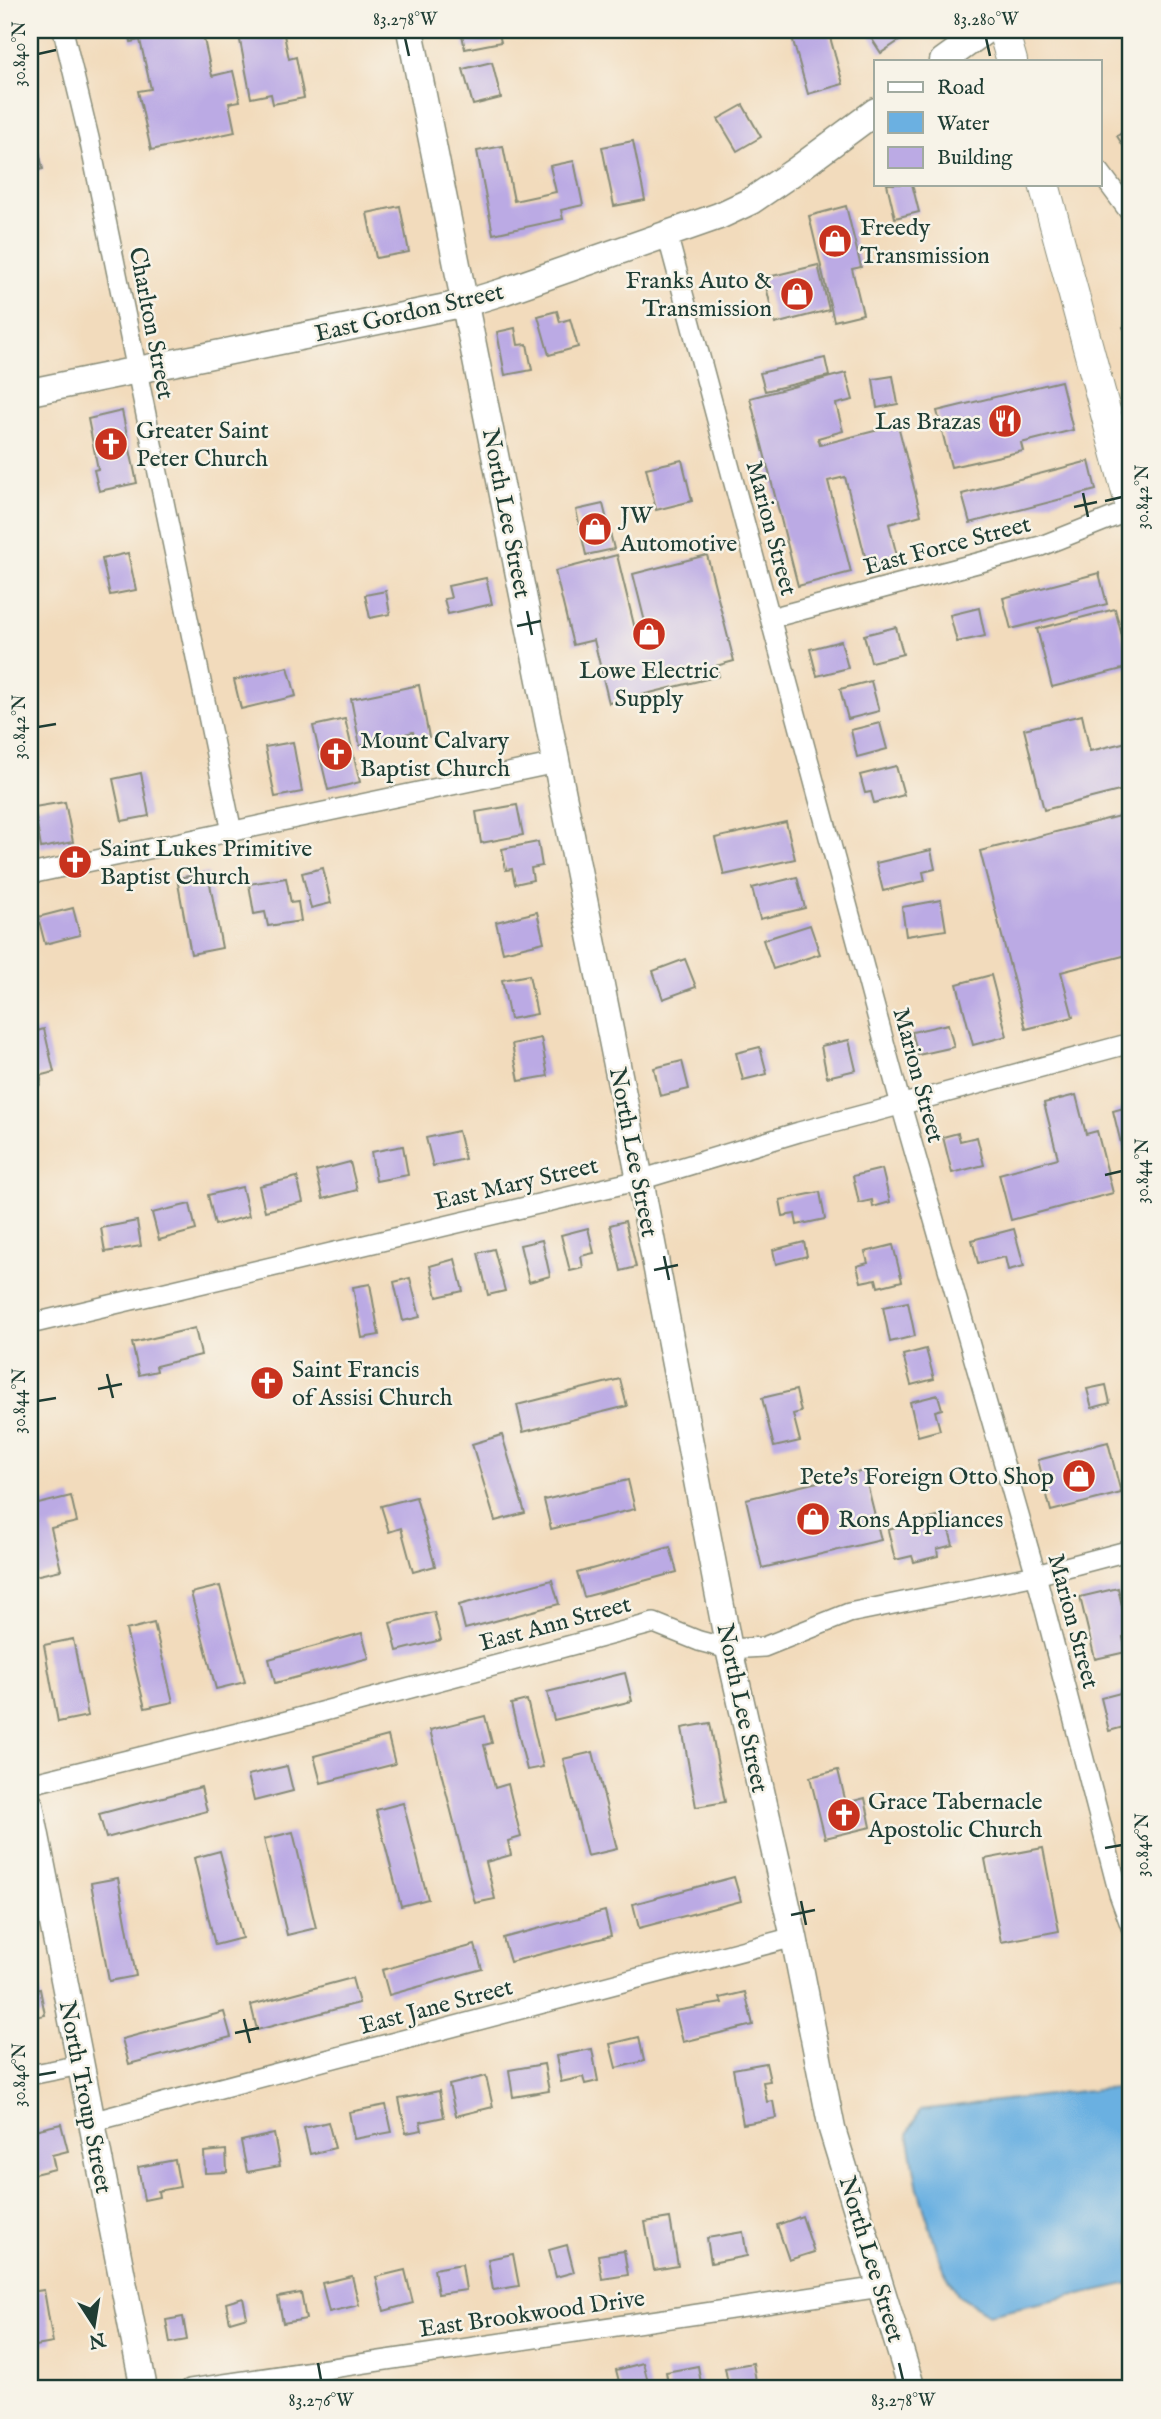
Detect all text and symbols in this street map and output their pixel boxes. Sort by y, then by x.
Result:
text: 83.278°W [373,9,438,32]
text: 83.280°W [954,9,1019,32]
text: 30.840°N [9,21,32,87]
legend [874,60,1102,186]
text: Road [937,75,985,102]
text: Water [937,111,990,138]
text: Building [937,145,1013,172]
place label: Freedy Transmission [860,213,990,272]
shop icon: Freedy Transmission [816,222,854,260]
street label: Charlton Street [121,245,180,402]
place label: Franks Auto & Transmission [626,266,772,325]
shop icon: Franks Auto & Transmission [778,275,816,313]
street label: East Gordon Street [312,277,507,350]
restaurant icon: Las Brazas [986,402,1024,440]
place label: Las Brazas [875,407,981,438]
place label: Greater Saint Peter Church [136,416,269,475]
church icon: Greater Saint Peter Church [92,425,130,463]
street label: North Lee Street [474,426,537,601]
street label: Marion Street [738,457,803,599]
text: 30.842°N [1132,464,1155,530]
place label: JW Automotive [617,501,737,560]
street label: East Force Street [860,509,1034,584]
shop icon: JW Automotive [576,510,614,548]
shop icon: Lowe Electric Supply [630,615,668,653]
place label: Lowe Electric Supply [579,656,719,715]
text: 30.842°N [9,694,32,760]
place label: Mount Calvary Baptist Church [360,726,510,785]
church icon: Mount Calvary Baptist Church [317,735,355,773]
place label: Saint Lukes Primitive Baptist Church [100,834,312,893]
church icon: Saint Lukes Primitive Baptist Church [56,843,94,881]
street label: Marion Street [885,1004,950,1146]
street label: North Lee Street [601,1065,664,1240]
text: 30.844°N [1132,1138,1155,1204]
street label: East Mary Street [431,1151,601,1218]
place label: Saint Francis of Assisi Church [292,1355,453,1414]
church icon: Saint Francis of Assisi Church [248,1364,286,1402]
text: 30.844°N [9,1368,32,1434]
shop icon: Pete's Foreign Otto Shop [1060,1457,1098,1495]
place label: Pete's Foreign Otto Shop [799,1462,1054,1493]
shop icon: Rons Appliances [794,1500,832,1538]
place label: Rons Appliances [838,1505,1004,1536]
street label: Marion Street [1040,1550,1105,1692]
street label: East Ann Street [476,1589,635,1660]
street label: North Lee Street [708,1621,775,1796]
place label: Grace Tabernacle Apostolic Church [867,1787,1042,1846]
church icon: Grace Tabernacle Apostolic Church [825,1796,863,1834]
text: 30.846°N [1132,1812,1155,1877]
street label: East Jane Street [356,1972,516,2043]
street label: North Troup Street [51,1998,118,2196]
text: 30.846°N [9,2042,32,2107]
street label: North Lee Street [831,2173,911,2346]
street label: East Brookwood Drive [417,2283,647,2346]
north arrow [60,2290,130,2360]
text: N [86,2326,109,2353]
text: 83.276°W [289,2390,354,2413]
text: 83.278°W [871,2390,936,2413]

